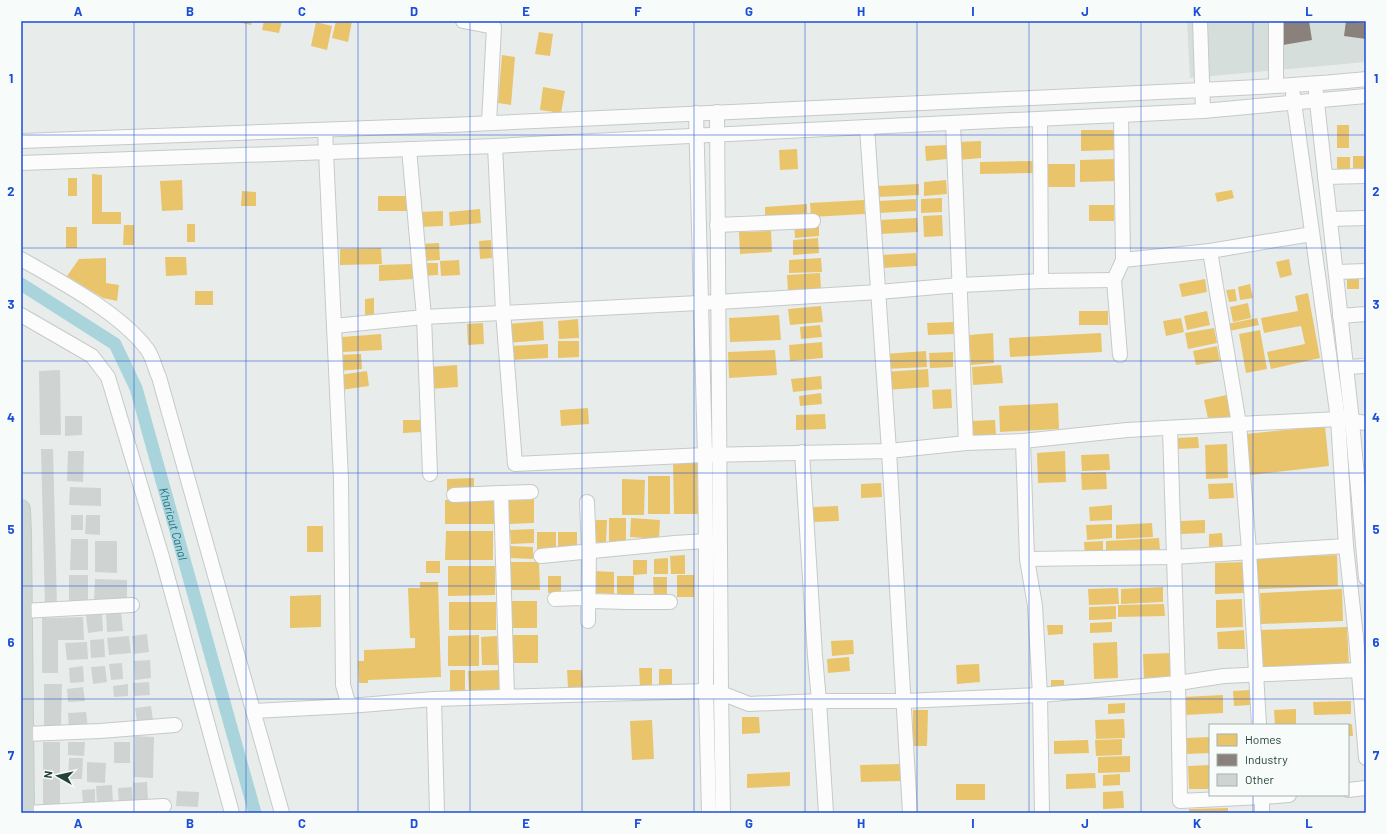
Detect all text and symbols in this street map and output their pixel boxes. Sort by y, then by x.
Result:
text: A [74,3,83,19]
text: B [186,3,194,19]
text: C [298,3,306,19]
text: D [410,3,418,19]
text: E [522,3,530,19]
text: F [634,3,642,19]
text: G [745,3,753,19]
text: H [857,3,865,19]
text: I [971,3,975,19]
text: J [1081,3,1089,19]
text: K [1193,3,1201,19]
text: L [1305,3,1313,19]
text: 1 [9,70,13,86]
text: 1 [1374,70,1378,86]
text: 2 [7,183,15,199]
text: 2 [1372,183,1380,199]
text: 3 [7,296,15,312]
text: 3 [1372,296,1380,312]
text: 4 [7,409,15,425]
text: 4 [1372,409,1380,425]
water label: Kharicut Canal [157,486,191,562]
text: 5 [7,521,15,537]
text: 5 [1372,521,1380,537]
text: 6 [8,634,15,650]
text: 6 [1373,634,1380,650]
legend [1209,724,1349,796]
text: Homes [1245,732,1282,746]
text: 7 [8,747,15,763]
text: 7 [1373,747,1380,763]
text: Industry [1245,752,1288,766]
north arrow [38,756,78,796]
text: N [41,770,55,779]
text: Other [1245,772,1275,786]
text: A [74,815,83,831]
text: B [186,815,194,831]
text: C [298,815,306,831]
text: D [410,815,418,831]
text: E [522,815,530,831]
text: F [634,815,642,831]
text: G [745,815,753,831]
text: H [857,815,865,831]
text: I [971,815,975,831]
text: J [1081,815,1089,831]
text: K [1193,815,1201,831]
text: L [1305,815,1313,831]

